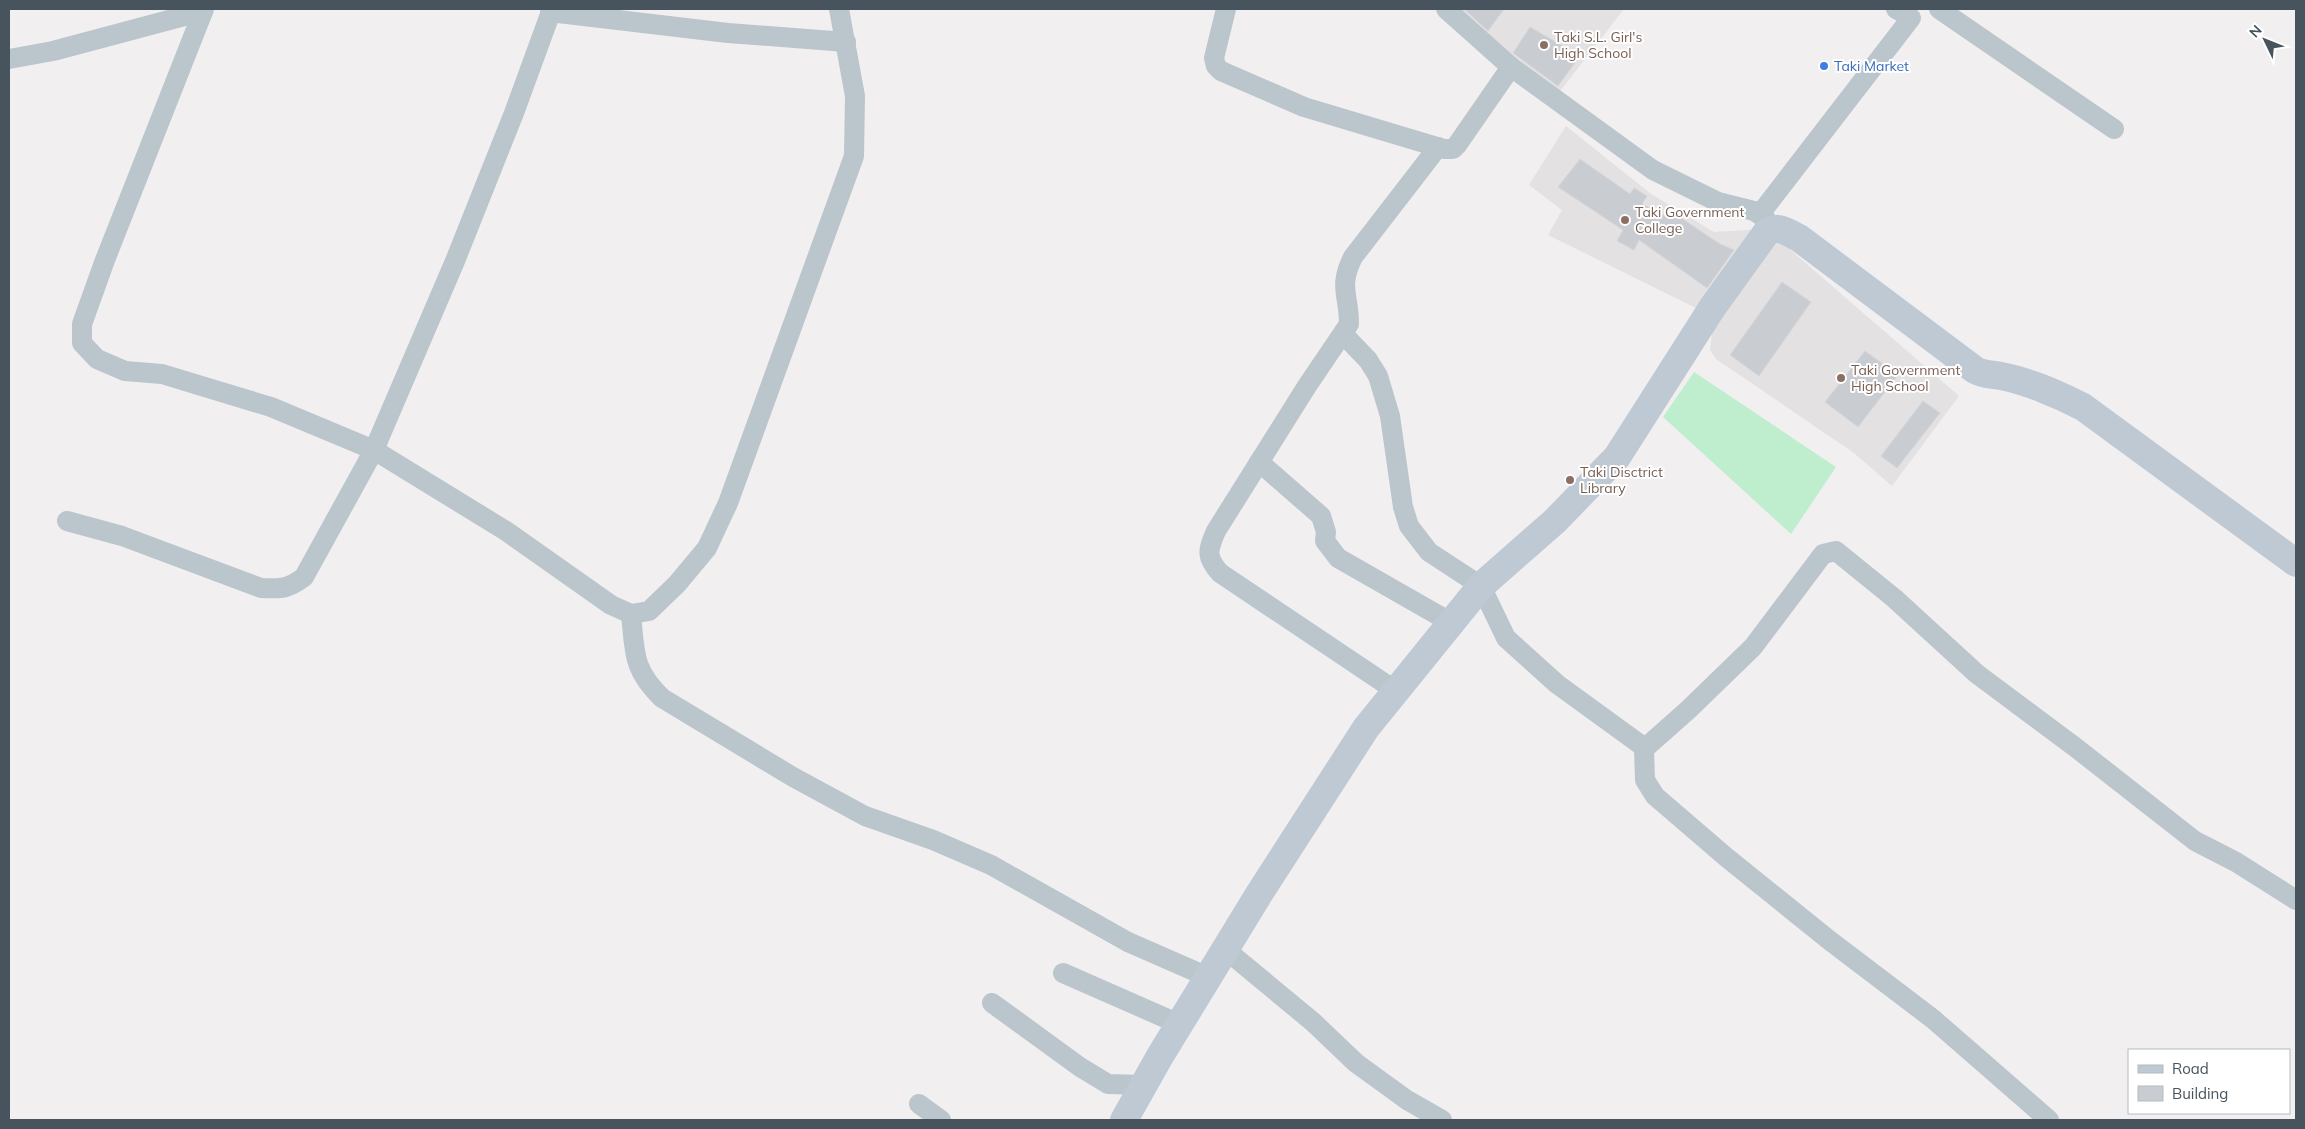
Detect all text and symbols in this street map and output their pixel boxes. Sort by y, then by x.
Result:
north arrow [2240,15,2290,65]
text: N [2245,21,2266,41]
place label: Taki S.L. Girl's High School [1554,28,1642,62]
marker: Taki S.L. Girl's High School [1538,39,1550,51]
place label: Taki Market [1834,57,1909,75]
marker: Taki Market [1818,60,1830,72]
place label: Taki Government College [1635,203,1744,237]
marker: Taki Government College [1619,214,1631,226]
place label: Taki Government High School [1851,361,1960,395]
marker: Taki Government High School [1835,372,1847,384]
place label: Taki Disctrict Library [1580,463,1663,497]
marker: Taki Disctrict Library [1564,474,1576,486]
legend [2128,1049,2290,1114]
text: Road [2172,1059,2209,1078]
text: Building [2172,1084,2228,1103]

